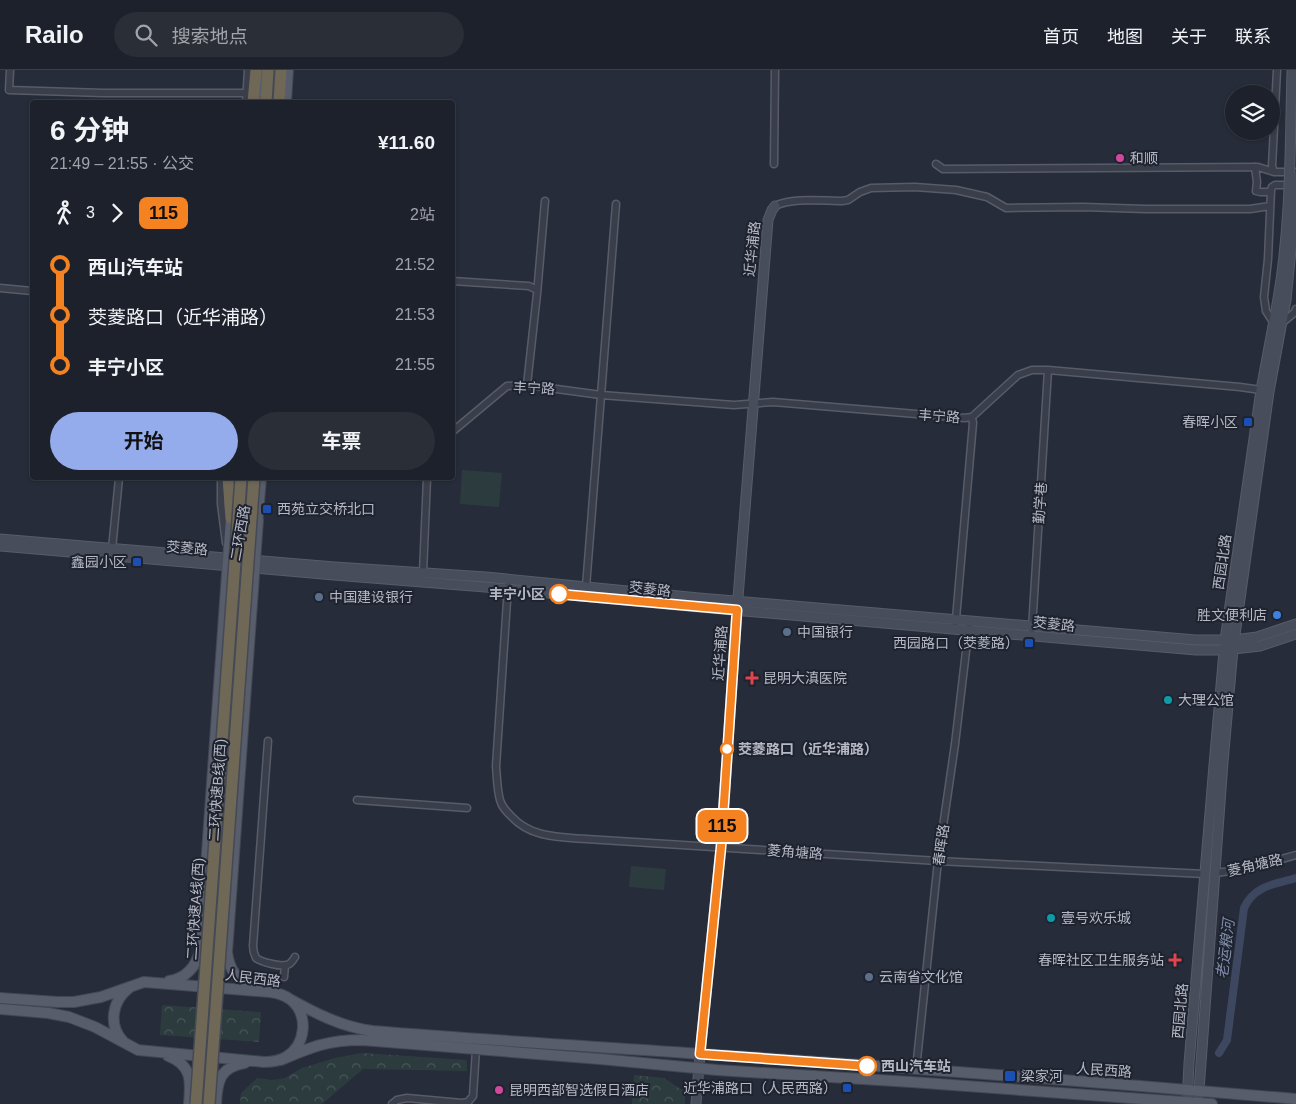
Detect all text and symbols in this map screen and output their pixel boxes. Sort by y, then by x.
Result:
search box [114,12,464,57]
text: Railo [25,21,84,48]
icon: search [132,21,160,49]
text: 搜索地点 [172,26,248,47]
text: 首页 [1043,27,1079,47]
text: 地图 [1107,27,1143,47]
text: 关于 [1171,27,1207,47]
text: 联系 [1235,27,1271,47]
map controls [1225,85,1280,140]
button: layers [1225,85,1280,140]
text: 6 分钟 [50,115,129,146]
text: ¥11.60 [378,132,435,153]
place label: 和顺 [1130,150,1158,166]
marker: 和顺 [1114,152,1126,164]
text: 21:49 – 21:55 · 公交 [50,155,194,172]
icon: walk [50,199,78,227]
icon: forward [103,199,131,227]
text: 115 [149,203,178,223]
text: 3 [86,204,95,221]
text: 2站 [410,206,435,223]
street label: 近华浦路 [741,220,763,278]
text: 21:52 [395,256,435,273]
text: 西山汽车站 [88,257,183,278]
text: 21:53 [395,306,435,323]
text: 茭菱路口（近华浦路） [88,307,278,328]
text: 21:55 [395,356,435,373]
text: 丰宁小区 [88,357,164,378]
street label: 丰宁路 [513,379,555,397]
street label: 丰宁路 [917,407,961,425]
button: 开始 [50,412,238,470]
button: 车票 [248,412,435,470]
place label: 春晖小区 [1182,414,1238,430]
marker: 春晖小区 [1242,416,1254,428]
street label: 勤学巷 [1031,481,1049,525]
place label: 西苑立交桥北口 [277,501,375,517]
marker: 西苑立交桥北口 [261,503,273,515]
street label: 二环西路 [227,504,253,562]
street label: 西园北路 [1210,533,1234,591]
street label: 茭菱路 [165,538,209,558]
place label: 鑫园小区 [71,554,127,570]
marker: 鑫园小区 [131,556,143,568]
street label: 茭菱路 [628,579,672,599]
marker: 丰宁小区 [549,584,569,604]
place label: 丰宁小区 [489,586,545,602]
place label: 中国建设银行 [329,589,413,605]
marker: 中国建设银行 [313,591,325,603]
place label: 胜文便利店 [1197,607,1267,623]
marker: 胜文便利店 [1271,609,1283,621]
street label: 茭菱路 [1032,614,1076,634]
place label: 中国银行 [797,624,853,640]
street label: 近华浦路 [710,625,730,681]
marker: 中国银行 [781,626,793,638]
place label: 西园路口（茭菱路） [893,635,1019,651]
marker: 西园路口（茭菱路） [1023,637,1035,649]
place label: 昆明大滇医院 [763,670,847,686]
marker: 昆明大滇医院 [745,671,759,685]
place label: 大理公馆 [1178,692,1234,708]
marker: 大理公馆 [1162,694,1174,706]
street label: 二环快速B线(西) [205,738,229,842]
place label: 茭菱路口（近华浦路） [738,741,878,757]
marker: 茭菱路口（近华浦路） [720,742,734,756]
line badge: 115 [693,810,751,842]
text: 115 [707,816,737,836]
street label: 春晖路 [930,823,952,867]
street label: 菱角塘路 [767,842,823,862]
street label: 菱角塘路 [1226,851,1284,879]
street label: 二环快速A线(西) [183,857,207,961]
place label: 壹号欢乐城 [1061,910,1131,926]
marker: 壹号欢乐城 [1045,912,1057,924]
water label: 老运粮河 [1213,915,1237,980]
place label: 春晖社区卫生服务站 [1038,952,1164,968]
marker: 春晖社区卫生服务站 [1168,953,1182,967]
street label: 人民西路 [224,967,282,989]
place label: 云南省文化馆 [879,969,963,985]
marker: 云南省文化馆 [863,971,875,983]
street label: 西园北路 [1170,982,1190,1040]
marker: 西山汽车站 [857,1056,877,1076]
place label: 西山汽车站 [881,1058,951,1074]
street label: 人民西路 [1076,1060,1132,1080]
place label: 梁家河 [1021,1068,1063,1084]
marker: 梁家河 [1003,1069,1017,1083]
place label: 近华浦路口（人民西路） [683,1080,837,1096]
place label: 昆明西部智选假日酒店 [509,1082,649,1098]
marker: 近华浦路口（人民西路） [841,1082,853,1094]
marker: 昆明西部智选假日酒店 [493,1084,505,1096]

